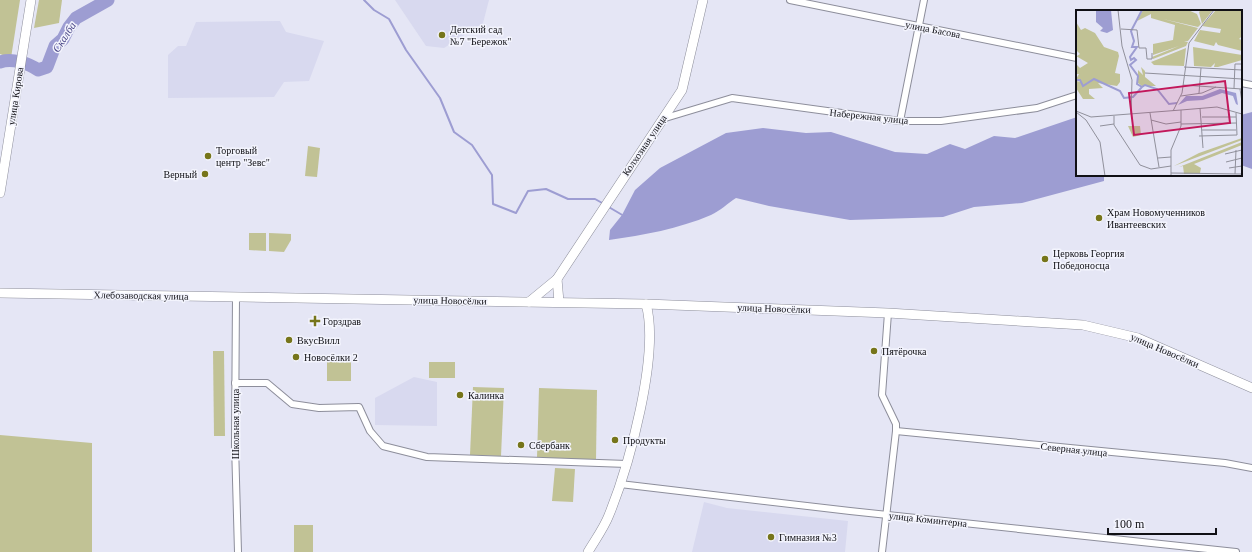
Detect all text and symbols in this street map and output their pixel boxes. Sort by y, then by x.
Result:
inset map [1076,10,1242,176]
water label: Скалба [50,19,78,54]
street label: улица Басова [904,19,962,40]
place label: Детский сад №7 "Бережок" [450,24,511,47]
marker: Детский сад №7 "Бережок" [437,30,447,40]
street label: улица Кирова [6,66,26,126]
street label: Набережная улица [829,107,909,126]
street label: Колхозная улица [620,112,669,178]
place label: Торговый центр "Зевс" [216,145,270,168]
marker: Торговый центр "Зевс" [203,151,213,161]
place label: Верный [163,169,198,180]
marker: Верный [200,169,210,179]
place label: Храм Новомученников Ивантеевских [1107,207,1205,230]
marker: Храм Новомученников Ивантеевских [1094,213,1104,223]
place label: Церковь Георгия Победоносца [1053,248,1125,271]
marker: Церковь Георгия Победоносца [1040,254,1050,264]
street label: Хлебозаводская улица [93,289,189,302]
street label: улица Новосёлки [413,294,487,307]
street label: улица Новосёлки [737,302,811,315]
marker: Горздрав [310,316,320,326]
place label: Горздрав [323,316,361,327]
street label: улица Новосёлки [1129,331,1201,370]
marker: ВкусВилл [284,335,294,345]
place label: ВкусВилл [297,335,340,346]
marker: Пятёрочка [869,346,879,356]
place label: Пятёрочка [882,346,927,357]
marker: Новосёлки 2 [291,352,301,362]
place label: Новосёлки 2 [304,352,358,363]
street label: Школьная улица [230,388,241,459]
marker: Калинка [455,390,465,400]
place label: Калинка [468,390,504,401]
marker: Продукты [610,435,620,445]
place label: Продукты [623,435,666,446]
marker: Сбербанк [516,440,526,450]
place label: Сбербанк [529,440,570,451]
street label: Северная улица [1040,441,1108,459]
street label: улица Коминтерна [888,510,968,529]
scale bar [1108,510,1216,536]
text: 100 m [1114,517,1145,531]
marker: Гимназия №3 [766,532,776,542]
place label: Гимназия №3 [779,532,837,543]

